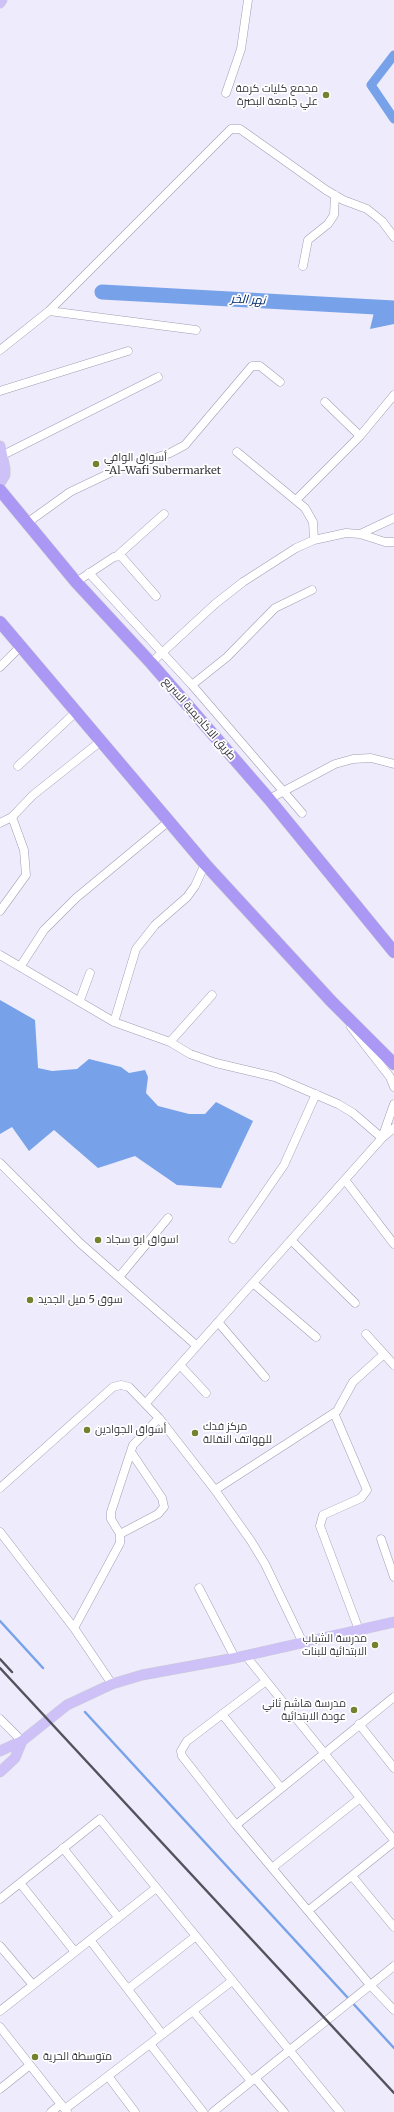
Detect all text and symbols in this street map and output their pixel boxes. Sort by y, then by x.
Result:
place label: مجمع كليات كرمة علي جامعة البصرة [236,82,318,108]
marker: مجمع كليات كرمة علي جامعة البصرة [321,90,331,100]
water label: نهر الخر [230,292,266,308]
place label: أسواق الوافي -Al-Wafi Subermarket [104,451,221,477]
marker: أسواق الوافي -Al-Wafi Subermarket [91,459,101,469]
street label: طريق الاكاديمية السريع [160,675,238,763]
place label: اسواق ابو سجاد [106,1233,179,1247]
marker: اسواق ابو سجاد [93,1235,103,1245]
place label: سوق 5 ميل الجديد [38,1293,123,1307]
marker: سوق 5 ميل الجديد [25,1295,35,1305]
place label: مركز فدك للهواتف النقالة [203,1420,272,1446]
place label: أسواق الجوادين [95,1423,166,1437]
marker: أسواق الجوادين [82,1425,92,1435]
marker: مركز فدك للهواتف النقالة [190,1428,200,1438]
place label: مدرسة الشباب الابتدائية للبنات [302,1632,367,1658]
marker: مدرسة الشباب الابتدائية للبنات [370,1640,380,1650]
place label: مدرسة هاشم ثاني عودة الابتدائية [262,1697,346,1723]
marker: مدرسة هاشم ثاني عودة الابتدائية [349,1705,359,1715]
place label: متوسطة الحرية [43,2050,112,2064]
marker: متوسطة الحرية [30,2052,40,2062]

